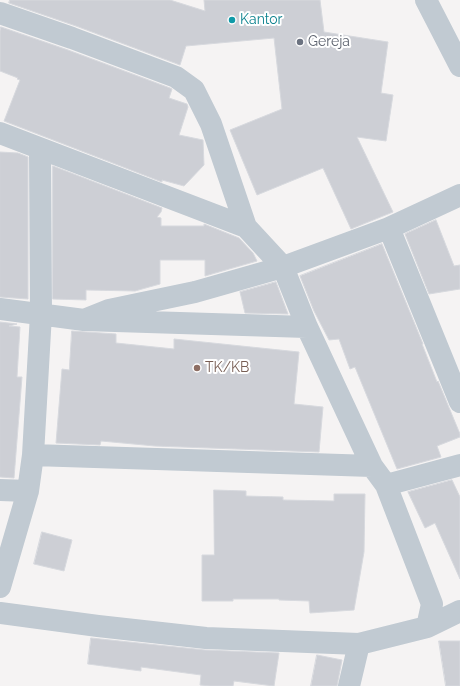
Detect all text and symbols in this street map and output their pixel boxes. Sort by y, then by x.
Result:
place label: Kantor [240,12,283,28]
marker: Kantor [227,15,237,25]
place label: Gereja [308,34,350,50]
marker: Gereja [295,37,305,47]
place label: TK/KB [205,360,249,376]
marker: TK/KB [192,363,202,373]

